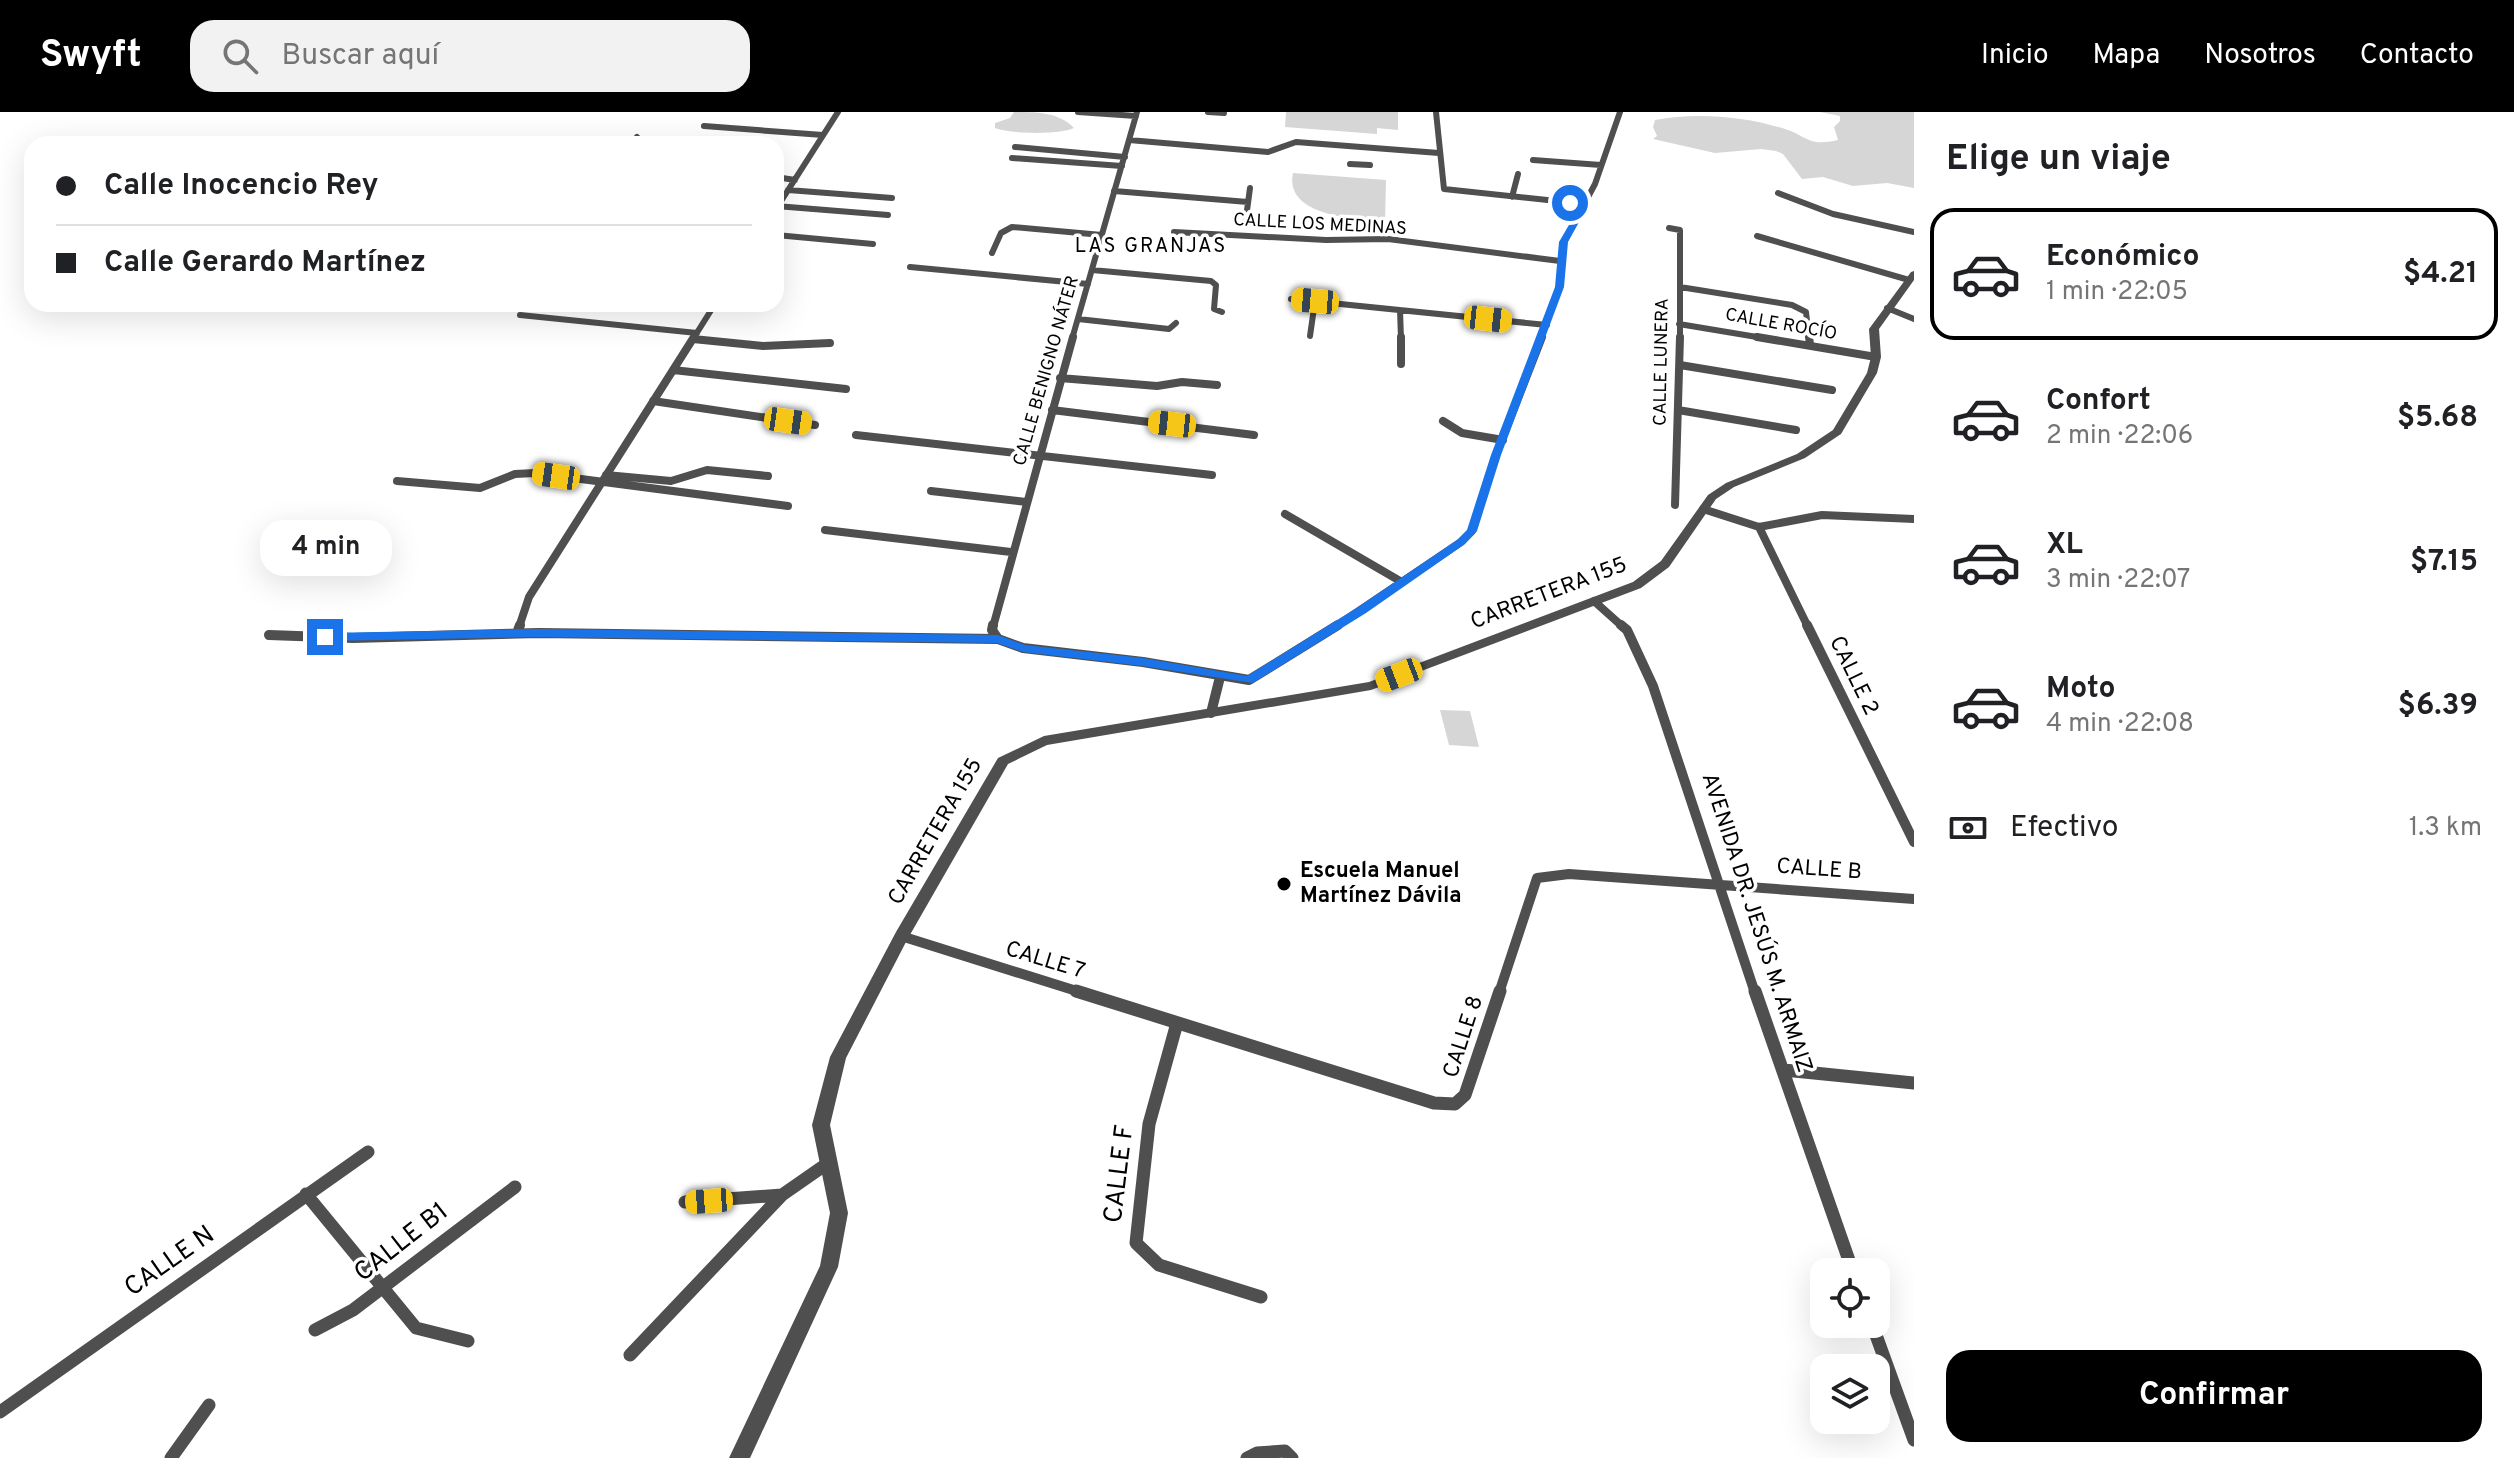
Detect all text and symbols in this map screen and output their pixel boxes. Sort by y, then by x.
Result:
search box [190,20,750,92]
text: Swyft [40,32,142,81]
icon: search [218,34,262,78]
text: Buscar aquí [282,38,439,75]
text: Inicio [1981,38,2049,74]
text: Mapa [2093,38,2160,74]
text: Nosotros [2204,38,2316,74]
text: Contacto [2360,38,2474,74]
text: Elige un viaje [1946,137,2171,183]
text: Calle Inocencio Rey [104,168,379,205]
route start [1552,185,1588,221]
street label: CALLE LOS MEDINAS [1233,209,1407,241]
district label: LAS GRANJAS [1075,234,1227,260]
icon: car [1950,238,2022,310]
text: Económico [2046,239,2199,276]
text: Calle Gerardo Martínez [104,245,426,282]
text: $4.21 [2403,256,2478,293]
street label: CALLE BENIGNO NÁTER [1007,273,1085,469]
text: 1 min · 22:05 [2046,276,2188,309]
car [1290,287,1340,315]
street label: CALLE LUNERA [1649,298,1675,426]
street label: CALLE ROCÍO [1723,302,1839,346]
car [1463,305,1513,333]
icon: car [1950,382,2022,454]
text: Confort [2046,383,2151,420]
text: $5.68 [2397,400,2478,437]
car [763,406,813,436]
car [1147,410,1197,438]
text: 2 min · 22:06 [2046,420,2193,453]
car [531,461,581,491]
callout: 4 min [259,521,391,577]
icon: car [1950,526,2022,598]
text: XL [2046,527,2083,564]
text: 4 min [292,531,360,564]
text: $7.15 [2410,544,2478,581]
street label: CARRETERA 155 [1467,552,1631,636]
text: 3 min · 22:07 [2046,564,2190,597]
route end [307,619,343,655]
street label: CALLE 2 [1822,632,1884,720]
car [1372,655,1426,695]
icon: car [1950,670,2022,742]
text: Moto [2046,671,2116,708]
text: $6.39 [2398,688,2478,725]
text: 4 min · 22:08 [2046,708,2194,741]
street label: CARRETERA 155 [883,754,989,910]
street label: AVENIDA DR. JESÚS M. ARMAIZ [1695,769,1820,1076]
icon: cash [1946,806,1990,850]
text: Efectivo [2010,810,2119,847]
text: 1.3 km [2409,812,2482,845]
street label: CALLE B [1775,854,1863,886]
place label: Escuela Manuel Martínez Dávila [1300,858,1462,910]
marker: Escuela Manuel Martínez Dávila [1275,875,1293,893]
street label: CALLE 7 [1002,936,1088,986]
street label: CALLE 8 [1438,993,1490,1081]
street label: CALLE F [1098,1123,1142,1225]
car [684,1187,734,1215]
street label: CALLE B1 [348,1196,456,1290]
street label: CALLE N [119,1219,221,1305]
map controls [1810,1258,1890,1434]
button: locate [1810,1258,1890,1338]
button: Confirmar [1946,1350,2482,1442]
button: layers [1810,1354,1890,1434]

